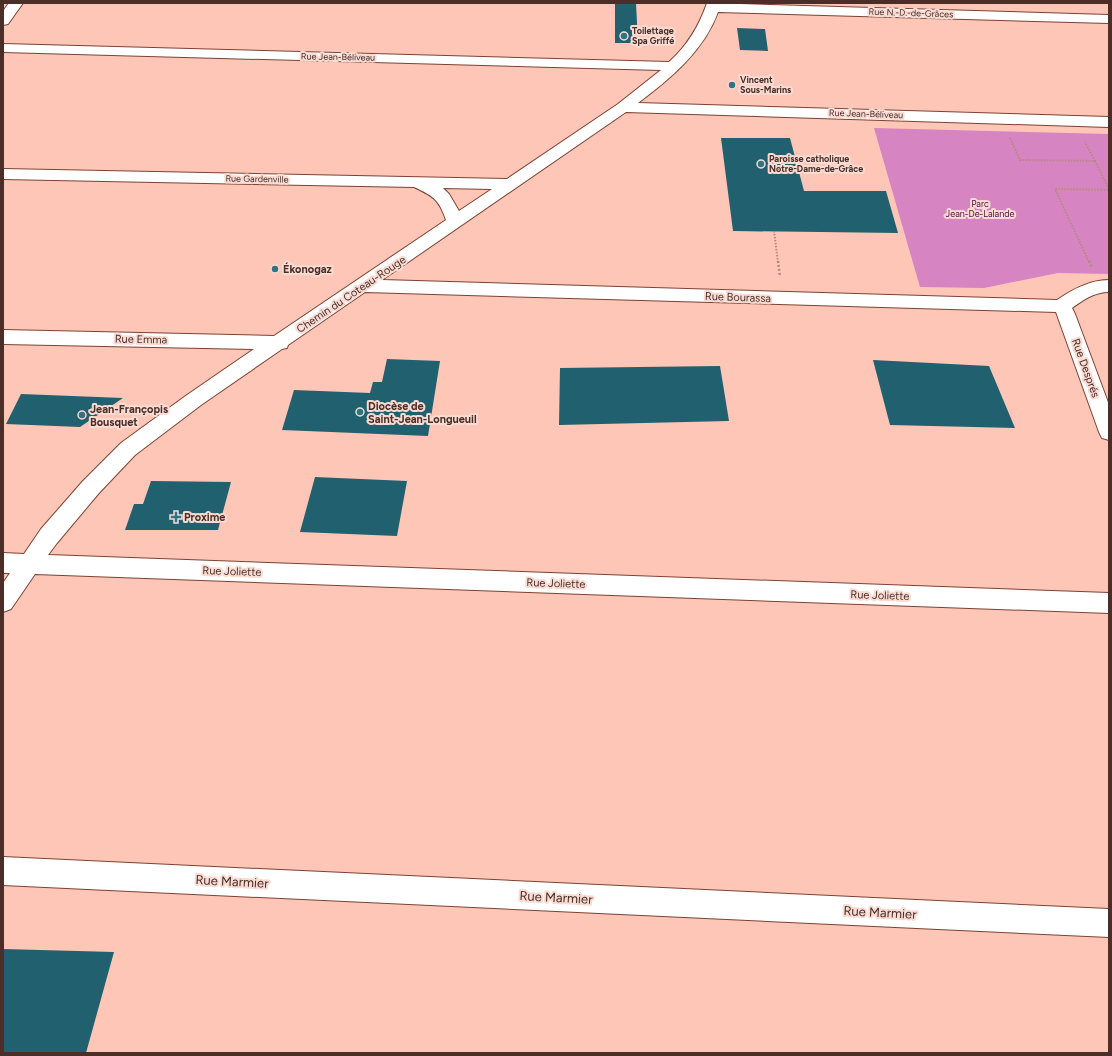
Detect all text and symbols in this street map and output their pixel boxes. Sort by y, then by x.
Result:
street label: Rue N.-D.-de-Grâces [869,6,953,19]
place label: Toilettage Spa Griffé [632,25,674,46]
marker: Toilettage Spa Griffé [619,31,629,41]
street label: Rue Jean-Béliveau [301,50,375,63]
place label: Vincent Sous-Marins [740,74,792,95]
marker: Vincent Sous-Marins [727,80,737,90]
street label: Rue Jean-Béliveau [829,107,903,120]
place label: Paroisse catholique Notre-Dame-de-Grâce [769,153,863,174]
marker: Paroisse catholique Notre-Dame-de-Grâce [756,159,766,169]
street label: Rue Gardenville [225,172,289,185]
park label: Parc Jean-De-Lalande [946,198,1014,219]
street label: Chemin du Coteau-Rouge [294,253,408,336]
place label: Ékonogaz [283,262,332,276]
marker: Ékonogaz [270,264,280,274]
street label: Rue Bourassa [705,290,771,305]
street label: Rue Emma [115,333,167,346]
street label: Rue Després [1069,337,1102,399]
place label: Diocèse de Saint-Jean-Longueuil [368,400,477,426]
place label: Jean-Françopis Bousquet [90,403,168,429]
marker: Diocèse de Saint-Jean-Longueuil [355,407,365,417]
marker: Jean-Françopis Bousquet [77,410,87,420]
place label: Proxime [184,511,225,524]
marker: Proxime [171,512,181,522]
street label: Rue Joliette [202,564,262,579]
street label: Rue Joliette [526,576,586,591]
street label: Rue Joliette [850,588,910,603]
street label: Rue Marmier [195,872,270,891]
street label: Rue Marmier [519,888,594,907]
street label: Rue Marmier [843,903,918,922]

